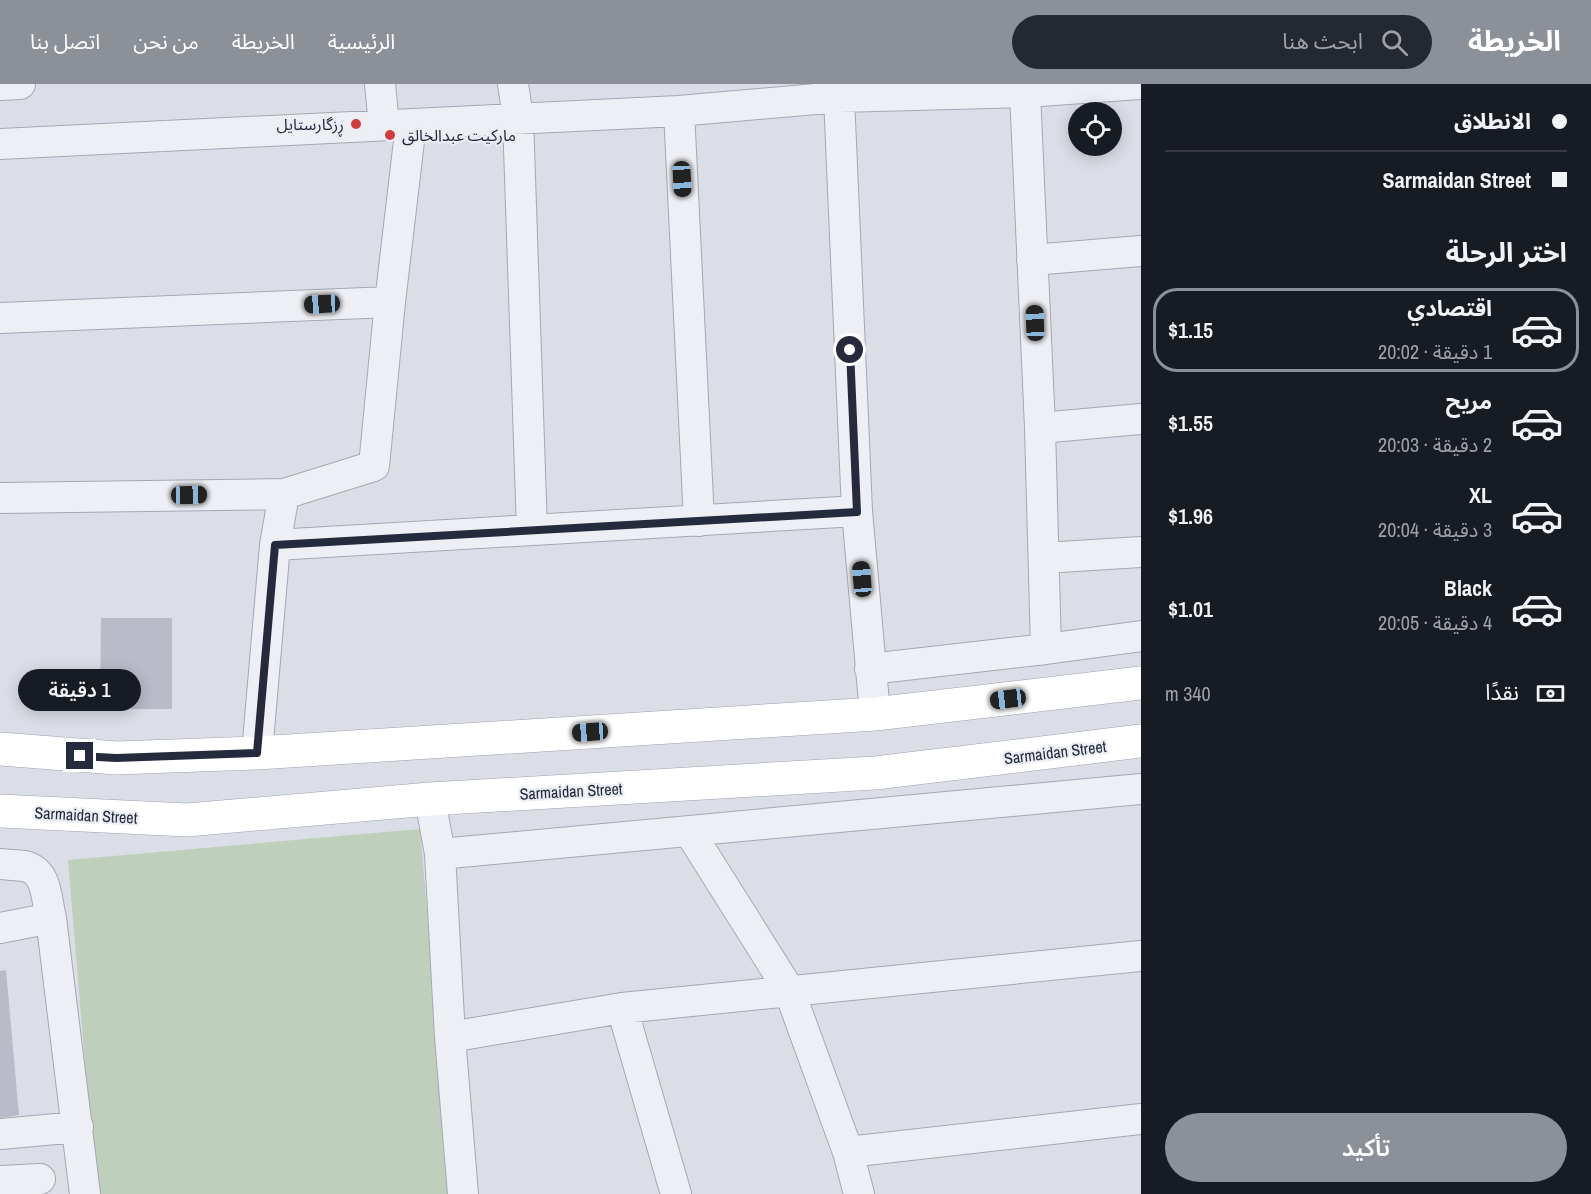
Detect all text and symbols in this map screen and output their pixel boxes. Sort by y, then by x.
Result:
search box [1012,15,1432,69]
text: الخريطة [1468,22,1561,60]
text: ابحث هنا [1282,26,1363,56]
icon: search [1378,26,1411,59]
text: اتصل بنا [30,27,100,56]
text: من نحن [133,27,199,56]
text: الخريطة [232,27,295,56]
text: الرئيسية [328,27,395,56]
map controls [1068,102,1122,156]
button: locate [1068,102,1122,156]
text: الانطلاق [1454,106,1531,136]
place label: ڕزگارستایل [277,113,344,138]
marker: ڕزگارستایل [349,117,363,131]
place label: ماركیت عبدالخالق [402,124,516,146]
marker: ماركیت عبدالخالق [383,128,397,142]
car [672,161,692,197]
text: Sarmaidan Street [1383,165,1531,195]
text: اختر الرحلة [1446,234,1567,270]
text: اقتصادي [1407,293,1492,323]
car [304,294,340,314]
icon: car [1510,303,1564,357]
car [1025,305,1045,341]
text: $1.15 [1168,315,1213,345]
route start [836,336,863,363]
text: 1 دقيقة · 20:02 [1378,338,1492,365]
text: مريح [1446,386,1492,416]
icon: car [1510,396,1564,450]
text: $1.55 [1168,408,1213,438]
text: 2 دقيقة · 20:03 [1378,431,1492,458]
text: XL [1469,480,1492,510]
car [171,486,207,504]
icon: car [1510,489,1564,543]
text: $1.96 [1168,501,1213,531]
text: 3 دقيقة · 20:04 [1378,516,1492,543]
car [851,560,873,598]
text: Black [1444,573,1492,603]
icon: car [1510,582,1564,636]
text: $1.01 [1168,594,1213,624]
text: 4 دقيقة · 20:05 [1378,609,1492,636]
callout: 1 دقيقة [19,669,142,711]
text: 1 دقيقة [48,676,111,703]
text: نقدًا [1485,677,1519,707]
icon: cash [1534,677,1567,710]
text: 340 m [1165,680,1211,707]
car [989,688,1027,710]
car [571,722,609,742]
street label: Sarmaidan Street [1003,735,1108,769]
route end [66,742,93,769]
street label: Sarmaidan Street [519,777,623,805]
street label: Sarmaidan Street [34,801,138,829]
button: تأكيد [1165,1113,1567,1182]

